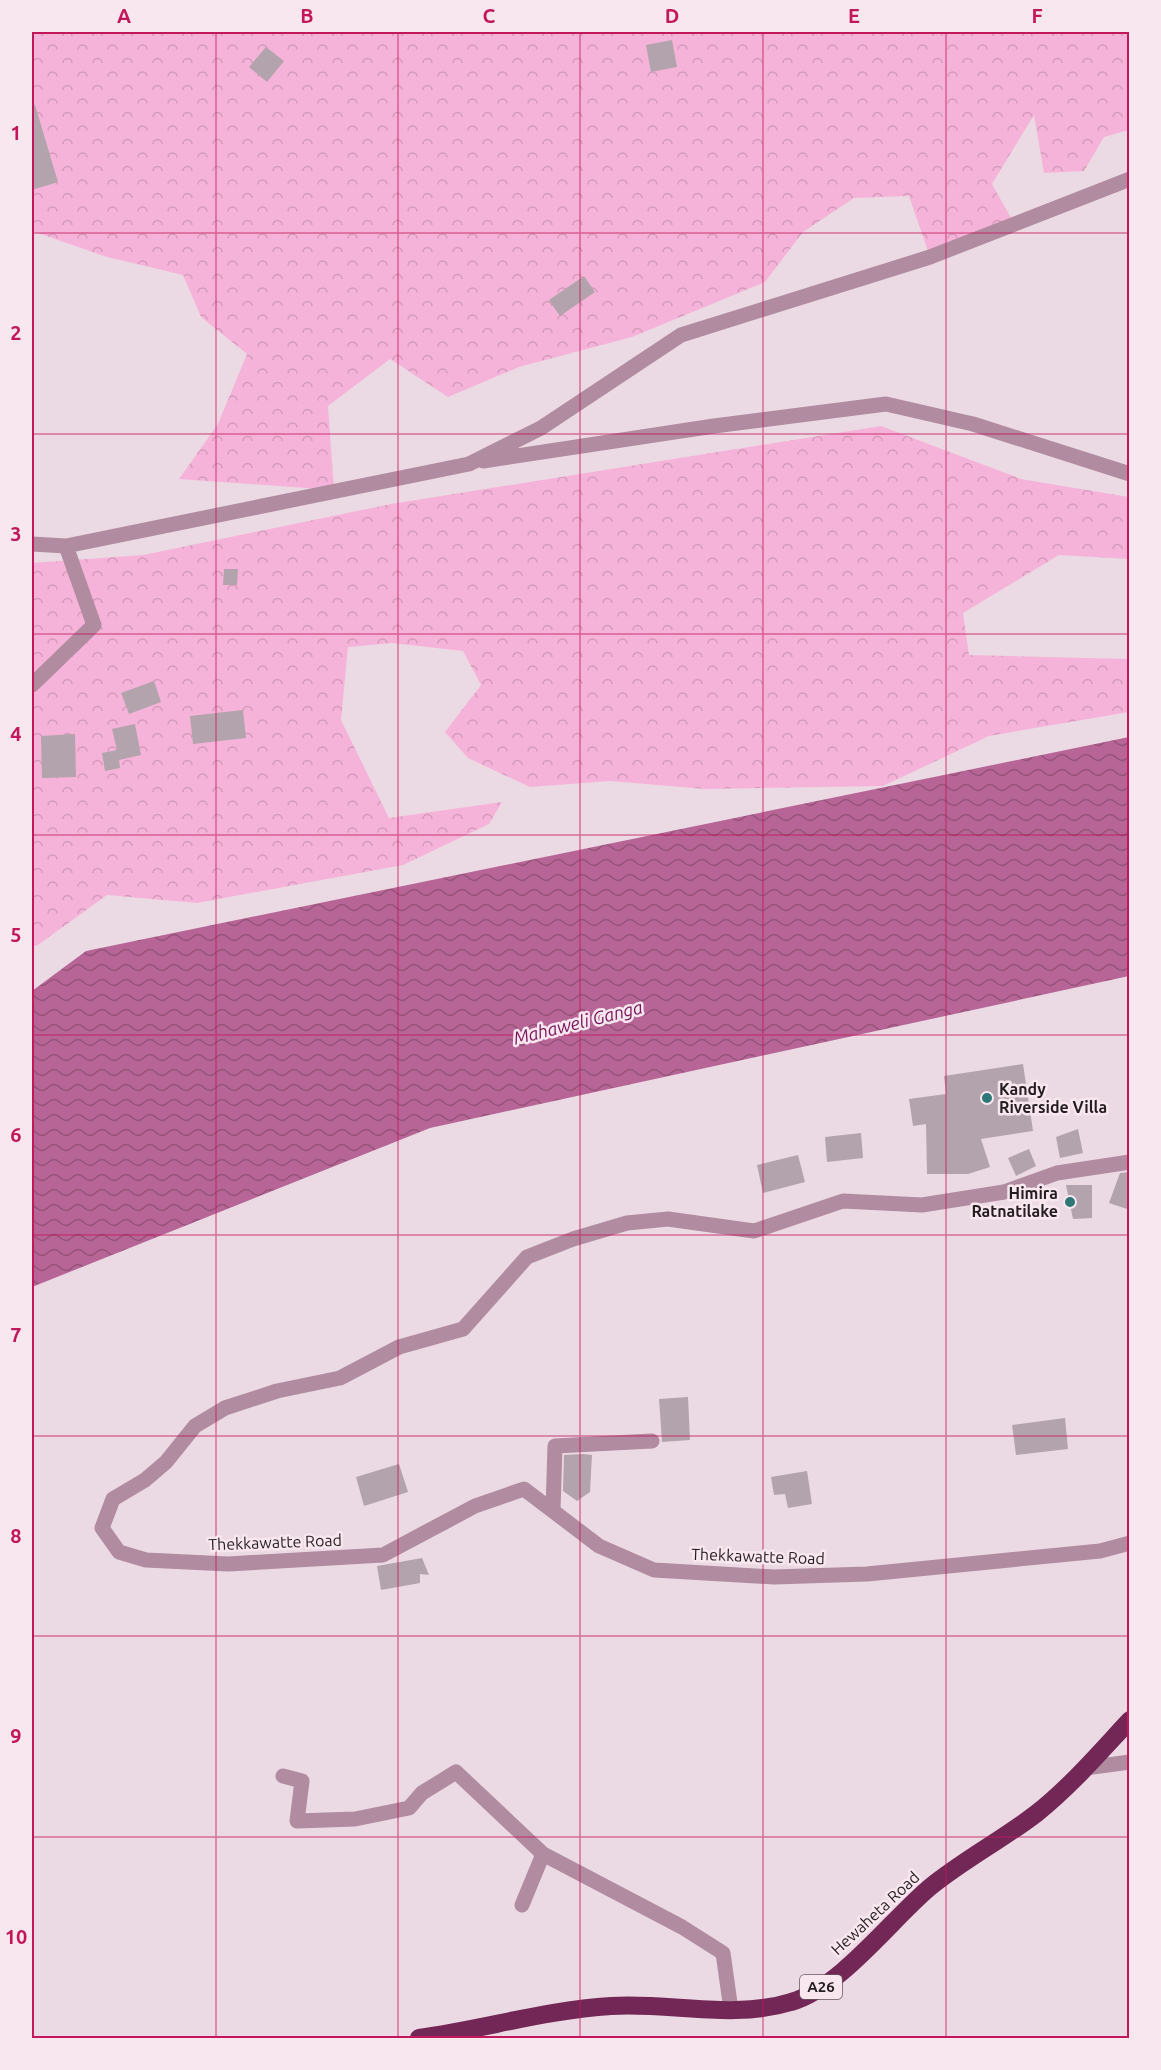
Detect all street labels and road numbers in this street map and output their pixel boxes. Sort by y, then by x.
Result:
street label: Thekkawatte Road [208,1531,342,1553]
street label: Thekkawatte Road [691,1545,825,1567]
street label: Hewaheta Road [827,1868,923,1958]
road number: A26 [800,1975,842,1999]

